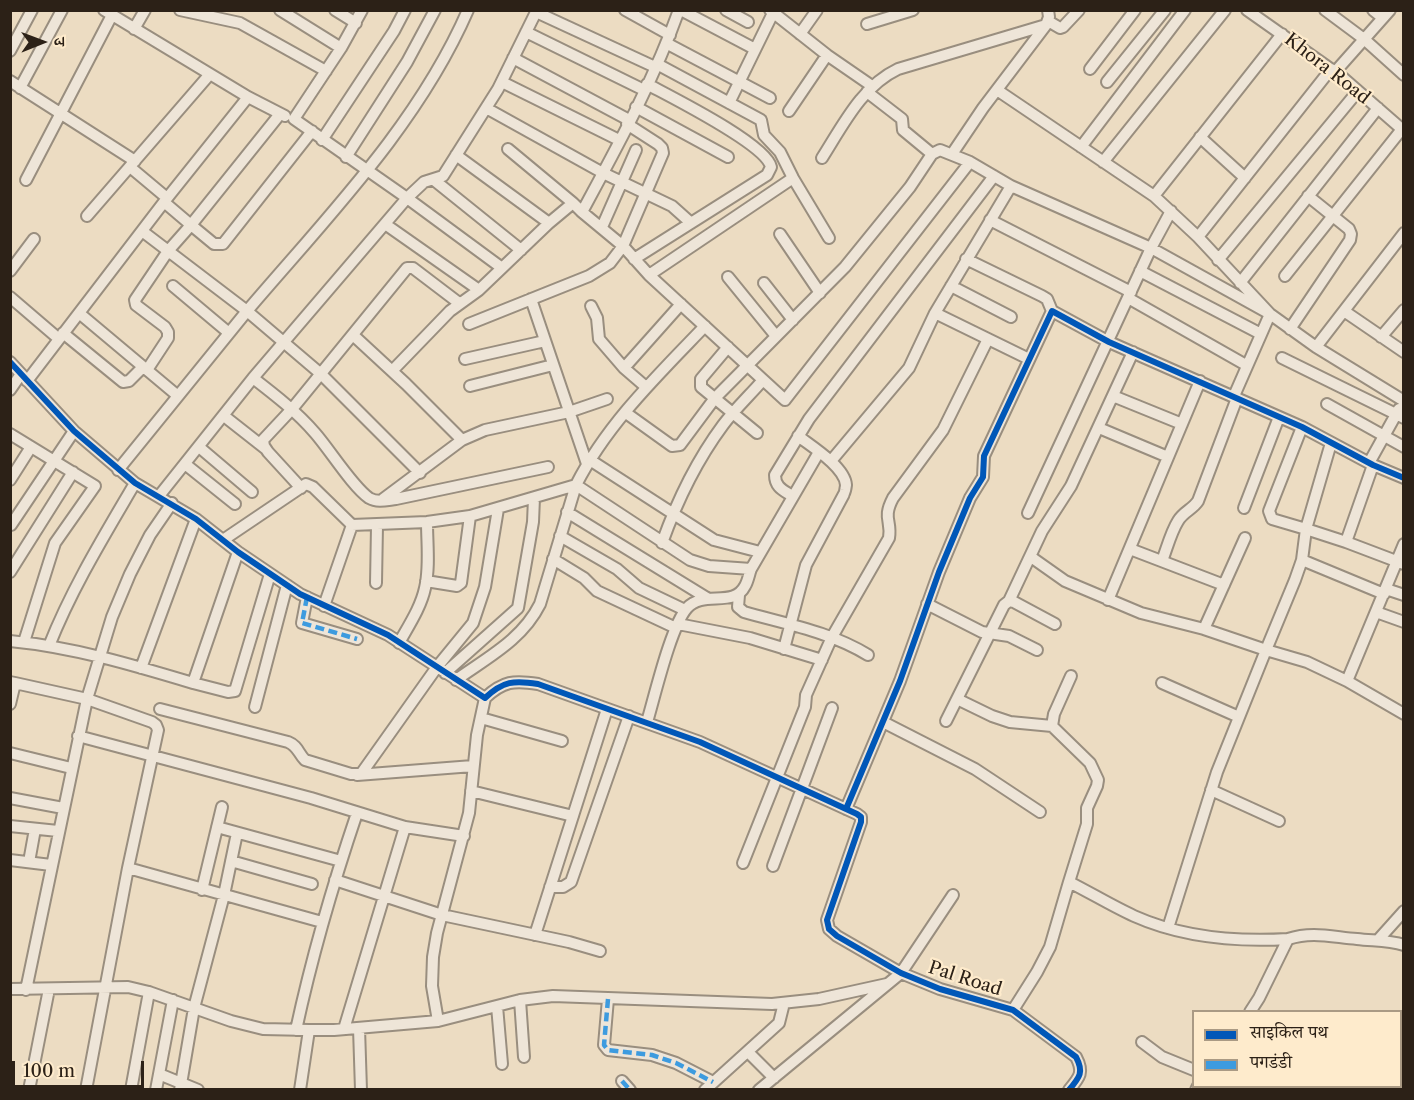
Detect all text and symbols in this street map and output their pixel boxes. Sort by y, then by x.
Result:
north arrow [12,12,72,72]
street label: Khora Road [1280,29,1374,109]
text: उ [50,37,70,46]
street label: Pal Road [926,957,1004,1001]
legend [1192,1010,1402,1088]
text: साइकिल पथ [1250,1021,1328,1043]
scale bar [15,1049,147,1087]
text: पगडंडी [1250,1051,1292,1073]
text: 100 m [23,1060,75,1082]

